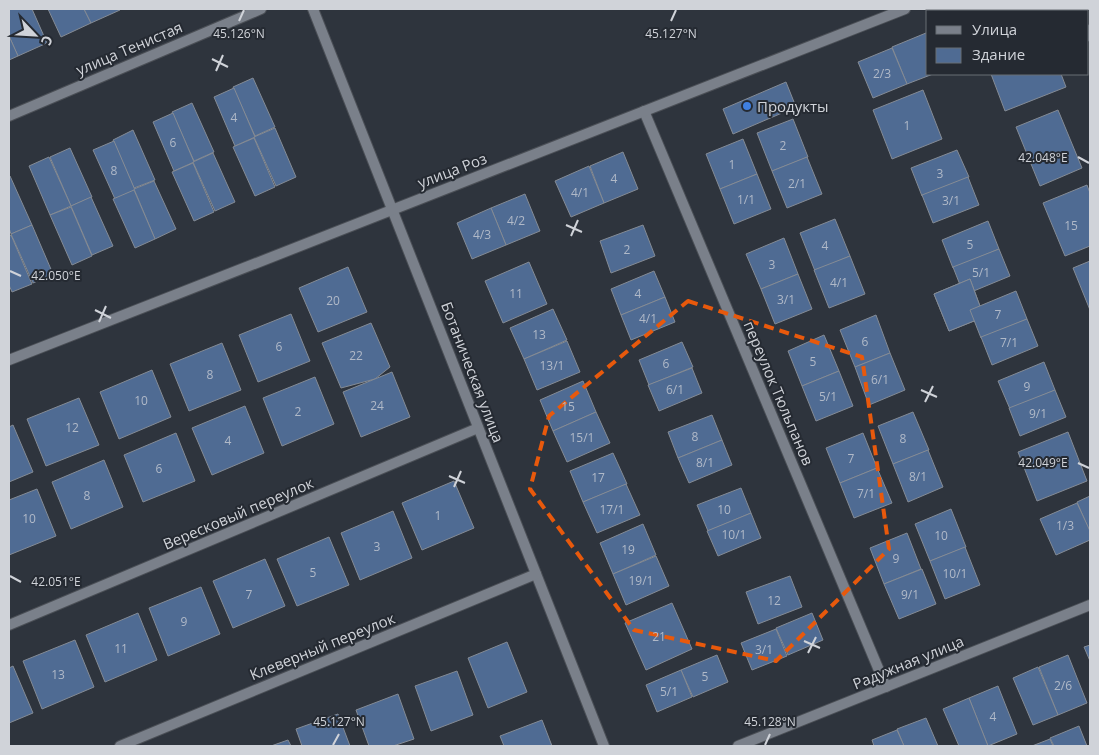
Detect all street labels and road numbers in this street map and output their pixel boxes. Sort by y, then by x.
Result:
street label: улица Тенистая [73,17,185,79]
street label: улица Роз [415,148,489,192]
street label: Ботаническая улица [437,299,509,445]
street label: переулок Тюльпанов [740,318,818,468]
street label: Вересковый переулок [160,472,316,554]
street label: Клеверный переулок [246,608,398,684]
street label: Радужная улица [850,631,966,693]

